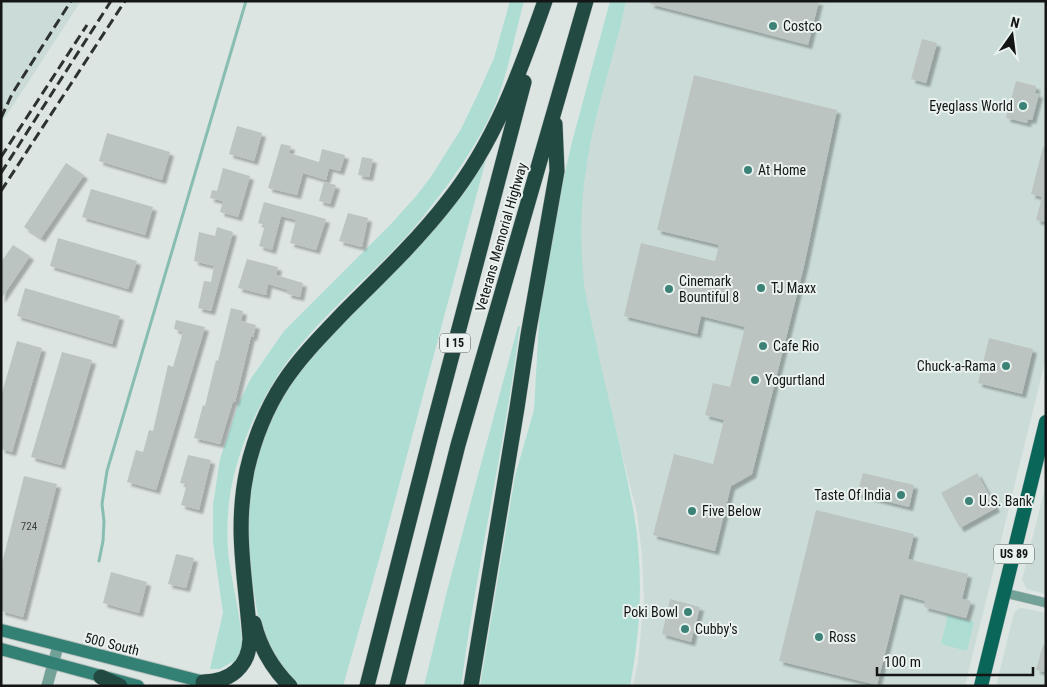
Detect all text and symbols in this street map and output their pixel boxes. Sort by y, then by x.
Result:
north arrow [987,10,1037,60]
text: N [1009,14,1021,31]
place label: Costco [783,18,822,34]
marker: Costco [767,20,779,32]
place label: Eyeglass World [929,98,1013,114]
marker: Eyeglass World [1017,100,1029,112]
street label: Veterans Memorial Highway [472,160,530,313]
place label: At Home [758,162,807,178]
marker: At Home [742,164,754,176]
place label: Cinemark Bountiful 8 [679,273,739,305]
place label: TJ Maxx [771,280,816,296]
marker: TJ Maxx [755,282,767,294]
marker: Cinemark Bountiful 8 [663,283,675,295]
road number: I 15 [440,333,470,352]
place label: Cafe Rio [773,338,819,354]
marker: Cafe Rio [757,340,769,352]
place label: Chuck-a-Rama [917,358,996,374]
marker: Chuck-a-Rama [1000,360,1012,372]
place label: Yogurtland [765,372,825,388]
marker: Yogurtland [749,374,761,386]
place label: Taste Of India [814,487,891,503]
marker: Taste Of India [895,489,907,501]
place label: U.S. Bank [979,493,1033,509]
marker: U.S. Bank [963,495,975,507]
place label: Five Below [702,503,761,519]
marker: Five Below [686,505,698,517]
house number: 724 [21,520,38,533]
road number: US 89 [994,544,1034,564]
place label: Poki Bowl [624,604,678,620]
marker: Poki Bowl [682,606,694,618]
place label: Cubby's [695,621,738,637]
marker: Cubby's [679,623,691,635]
street label: 500 South [83,629,141,659]
place label: Ross [829,629,856,645]
marker: Ross [813,631,825,643]
scale bar [877,644,1033,676]
text: 100 m [884,653,921,671]

